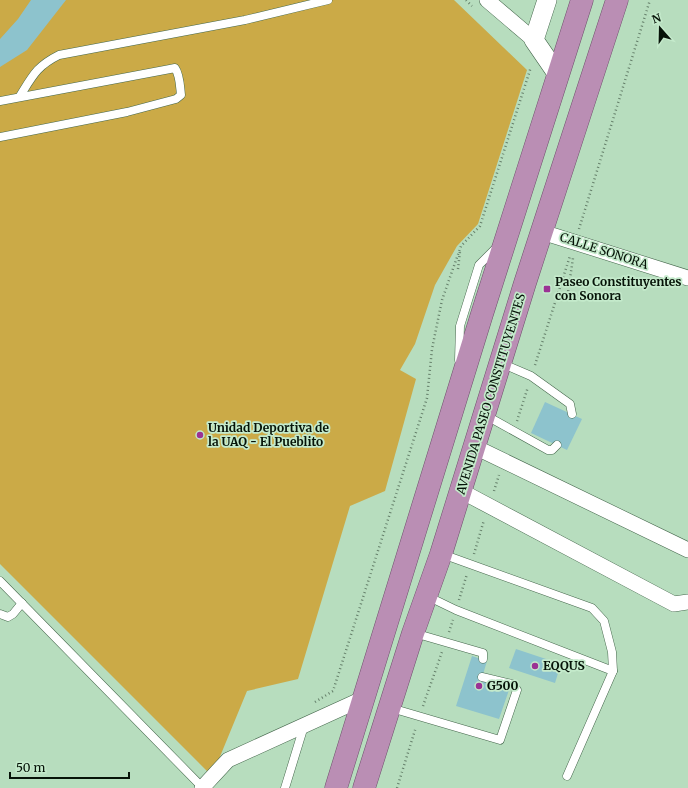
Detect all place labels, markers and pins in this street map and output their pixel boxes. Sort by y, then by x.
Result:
place label: Paseo Constituyentes con Sonora [555,274,682,303]
marker: Paseo Constituyentes con Sonora [542,284,552,294]
place label: Unidad Deportiva de la UAQ - El Pueblito [208,420,329,449]
marker: Unidad Deportiva de la UAQ - El Pueblito [195,430,205,440]
place label: EQQUS [543,658,585,673]
marker: EQQUS [530,661,540,671]
place label: G500 [487,678,519,693]
marker: G500 [474,681,484,691]

